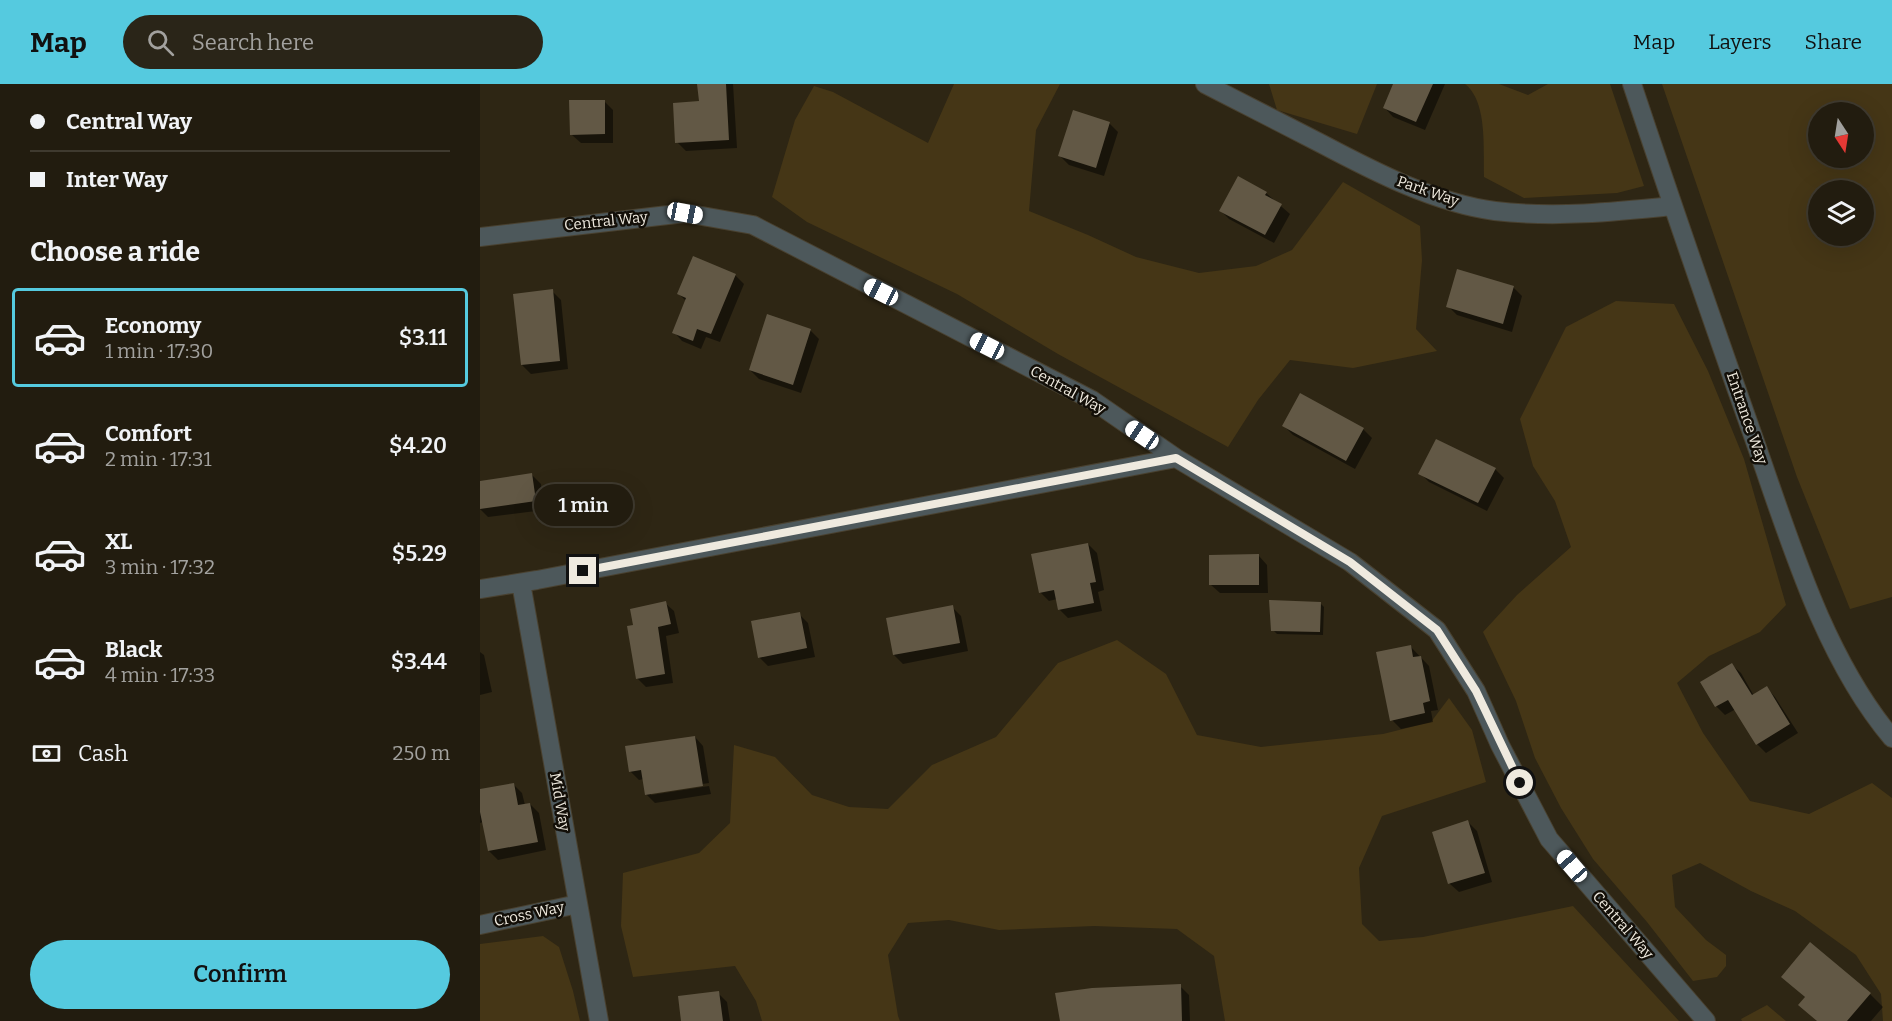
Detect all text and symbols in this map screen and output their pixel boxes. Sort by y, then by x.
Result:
search box [123,15,543,69]
text: Map [30,26,87,59]
icon: search [144,26,177,59]
text: Search here [192,29,314,56]
text: Map [1633,29,1675,55]
text: Layers [1708,29,1772,55]
text: Share [1805,29,1862,55]
north arrow [1808,102,1874,168]
map controls [1808,102,1874,246]
text: Central Way [66,108,192,135]
text: Inter Way [66,166,168,193]
street label: Park Way [1395,172,1461,210]
button: layers [1808,180,1874,246]
car [666,201,704,225]
street label: Central Way [563,208,649,234]
text: Choose a ride [30,236,200,268]
car [861,276,901,308]
icon: car [33,311,87,365]
text: Economy [105,312,201,339]
text: $3.11 [399,324,447,351]
car [967,330,1007,362]
text: 1 min · 17:30 [105,339,213,363]
street label: Central Way [1027,362,1109,418]
street label: Entrance Way [1723,370,1771,467]
car [1122,417,1162,453]
icon: car [33,419,87,473]
text: Comfort [105,420,192,447]
text: $4.20 [389,432,447,459]
text: 2 min · 17:31 [105,447,212,471]
callout: 1 min [534,484,632,526]
text: 1 min [558,493,609,517]
icon: car [33,527,87,581]
text: XL [105,528,132,555]
text: $5.29 [392,540,447,567]
text: 3 min · 17:32 [105,555,215,579]
route end [569,557,596,584]
icon: car [33,635,87,689]
text: Black [105,636,162,663]
text: $3.44 [391,648,447,675]
text: 4 min · 17:33 [105,663,215,687]
icon: cash [30,737,63,770]
text: Cash [78,740,128,767]
text: 250 m [393,741,450,765]
route start [1506,769,1533,796]
street label: Mid Way [546,771,574,833]
car [1553,847,1591,885]
street label: Central Way [1589,887,1657,963]
street label: Cross Way [492,898,566,930]
button: Confirm [30,940,450,1009]

